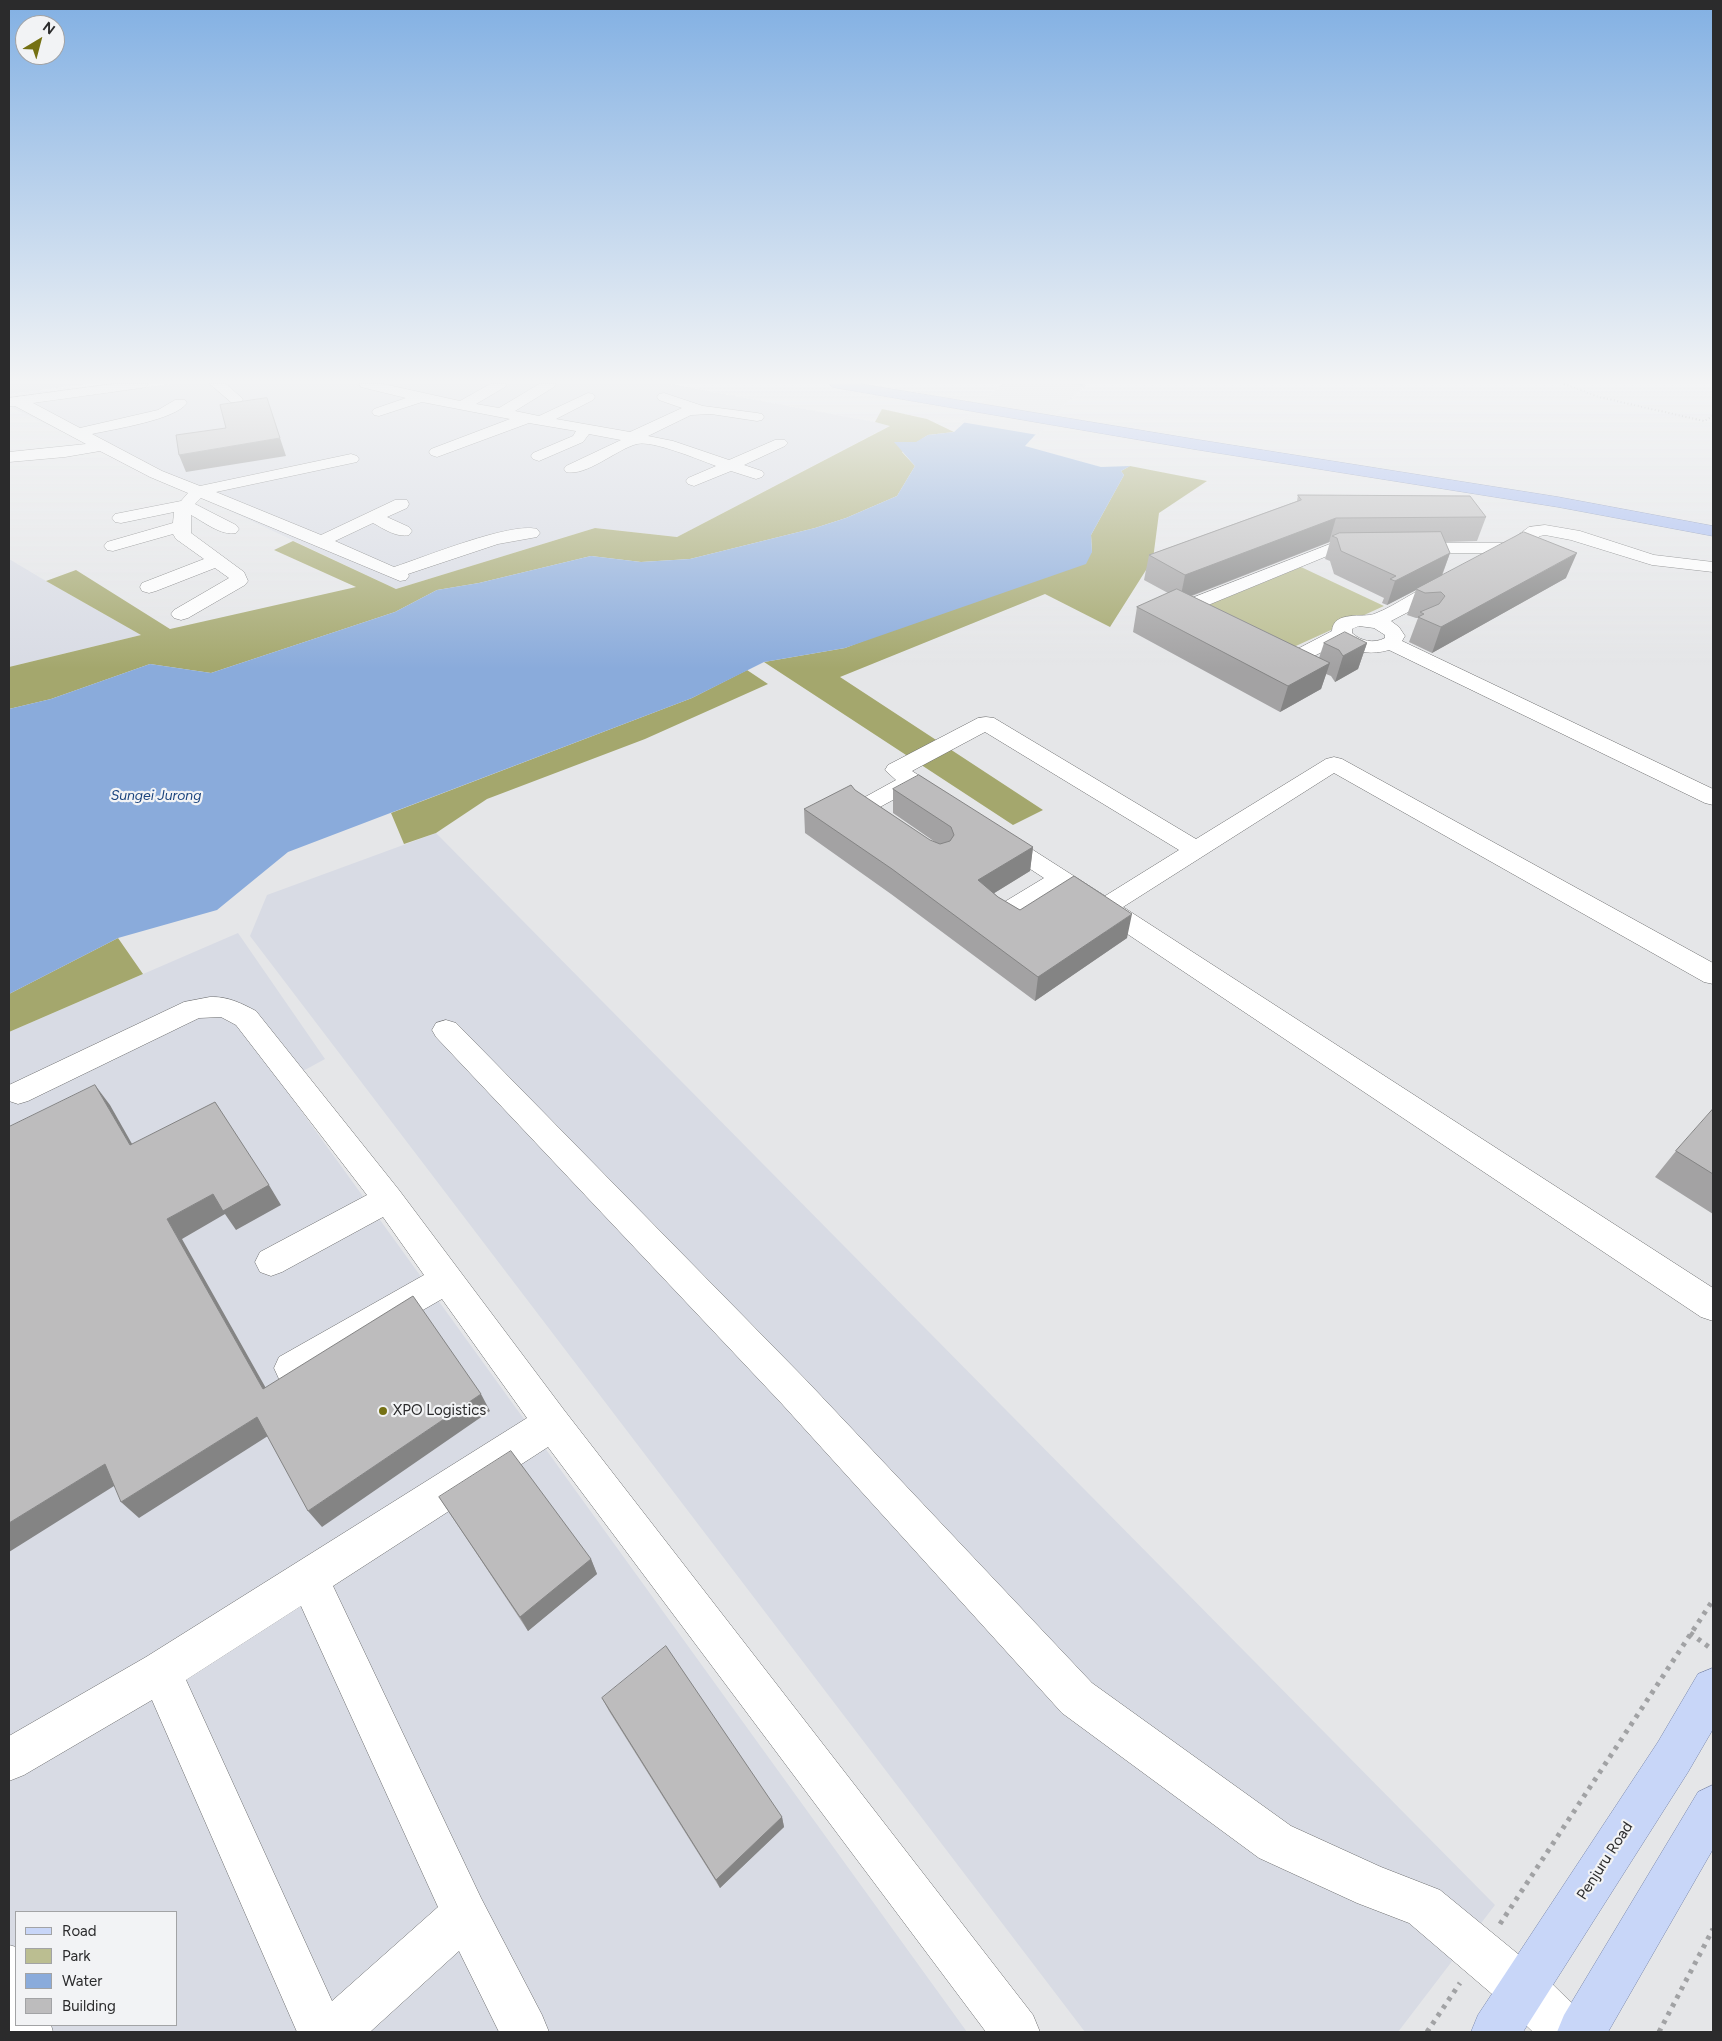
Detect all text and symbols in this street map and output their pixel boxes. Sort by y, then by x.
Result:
north arrow [15,15,65,65]
text: N [39,18,58,38]
water label: Sungei Jurong [111,788,201,804]
place label: XPO Logistics [393,1402,486,1420]
marker: XPO Logistics [377,1405,389,1417]
street label: Penjuru Road [1573,1819,1637,1903]
legend [15,1911,178,2026]
text: Road [62,1922,97,1940]
text: Park [62,1947,91,1965]
text: Water [62,1972,102,1990]
text: Building [62,1997,116,2015]

